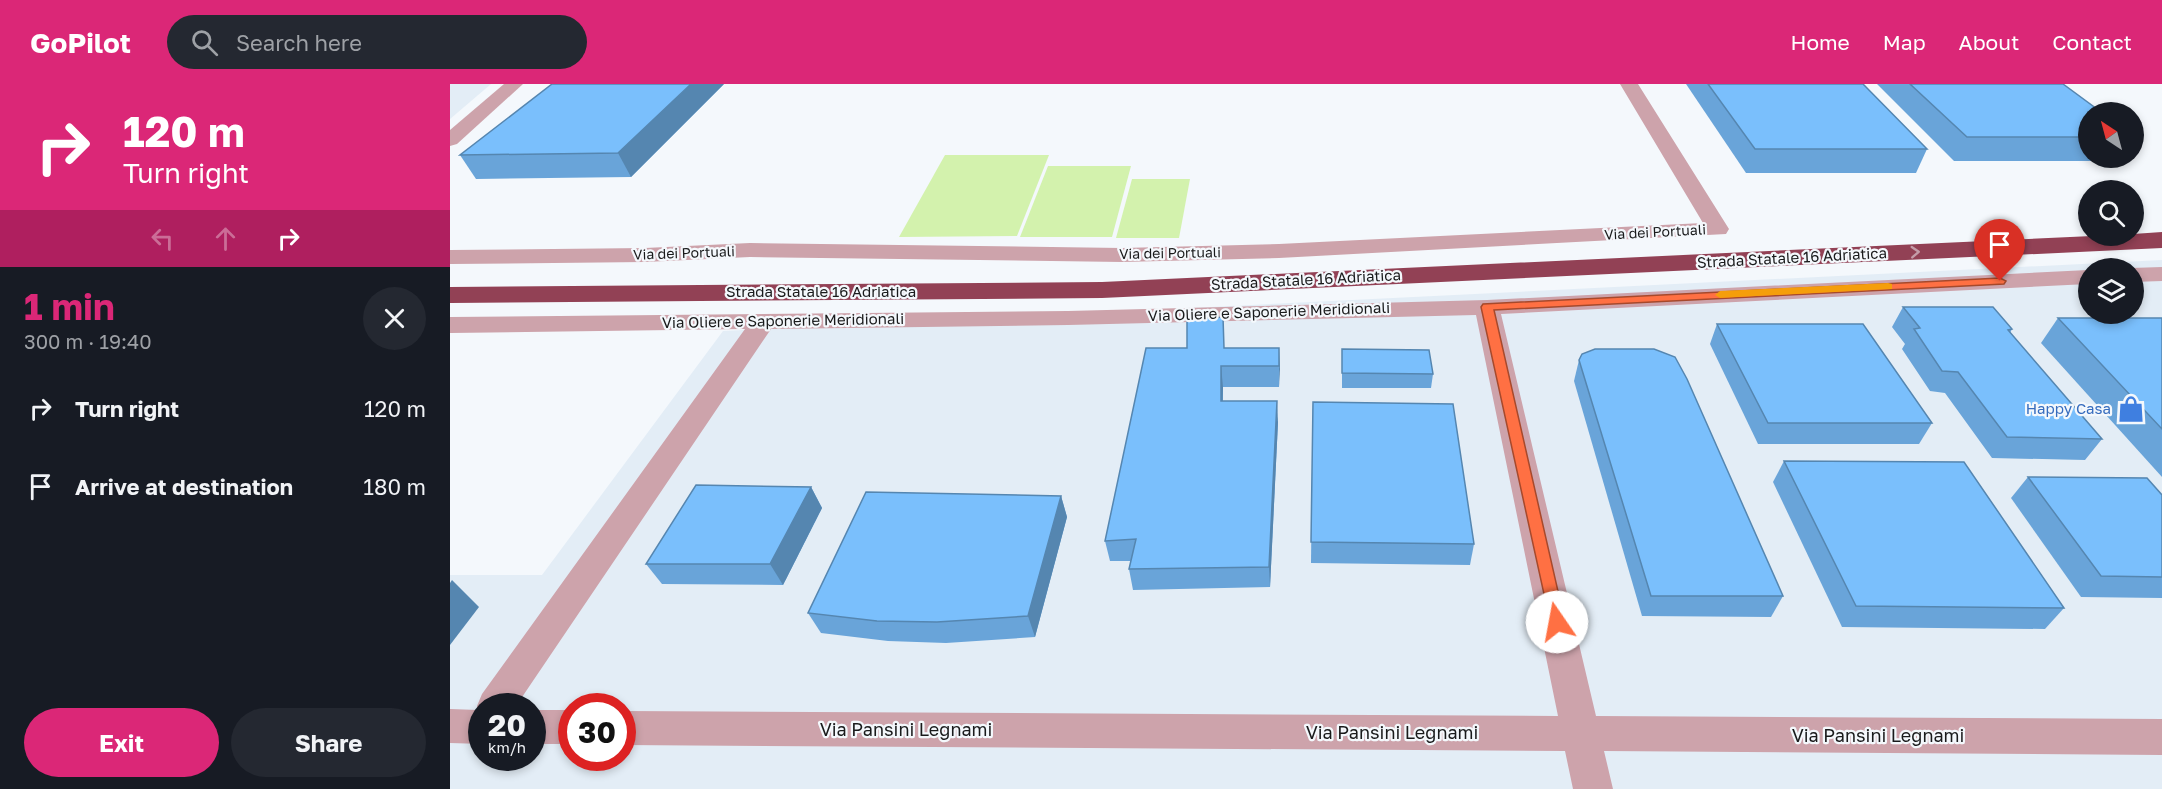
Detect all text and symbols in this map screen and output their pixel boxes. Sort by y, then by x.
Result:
search box [167,15,587,69]
text: GoPilot [30,26,131,59]
icon: search [188,26,221,59]
text: Search here [236,29,362,56]
text: Home [1790,29,1850,55]
text: Map [1883,29,1926,55]
text: About [1959,29,2019,55]
text: Contact [2052,29,2132,55]
north arrow [2078,102,2144,168]
map controls [2078,102,2144,324]
text: 120 m [123,106,245,156]
icon: right [24,108,102,186]
text: Turn right [123,157,249,189]
button: search [2078,180,2144,246]
pin [1974,219,2025,281]
street label: Via dei Portuali [1604,220,1706,243]
icon: left [146,222,179,255]
icon: ahead [209,222,242,255]
icon: right [272,222,305,255]
icon: arrive [1983,228,2016,261]
street label: Via dei Portuali [633,242,735,263]
street label: Via dei Portuali [1119,243,1221,262]
street label: Strada Statale 16 Adriatica [1696,243,1887,271]
one-way arrow [1910,245,1919,258]
button: layers [2078,258,2144,324]
street label: Strada Statale 16 Adriatica [1210,265,1401,293]
street label: Strada Statale 16 Adriatica [726,282,916,300]
text: 1 min [24,285,115,328]
button: close [363,287,426,350]
street label: Via Oliere e Saponerie Meridionali [1148,298,1390,324]
street label: Via Oliere e Saponerie Meridionali [662,309,904,331]
text: 300 m · 19:40 [24,329,152,353]
icon: right [24,392,57,425]
shop icon: Happy Casa [2116,394,2146,424]
text: Turn right [75,395,179,422]
text: 120 m [364,395,426,422]
place label: Happy Casa [2026,399,2111,417]
icon: arrive [24,470,57,503]
text: Arrive at destination [75,473,293,500]
text: 180 m [363,473,426,500]
position arrow [1525,590,1589,654]
speed limit sign: 30 [558,693,636,771]
text: 20 [488,707,526,743]
button: Exit [24,708,219,777]
button: Share [231,708,426,777]
street label: Via Pansini Legnami [820,718,992,740]
street label: Via Pansini Legnami [1306,721,1478,743]
street label: Via Pansini Legnami [1792,724,1964,746]
text: km/h [488,738,526,756]

